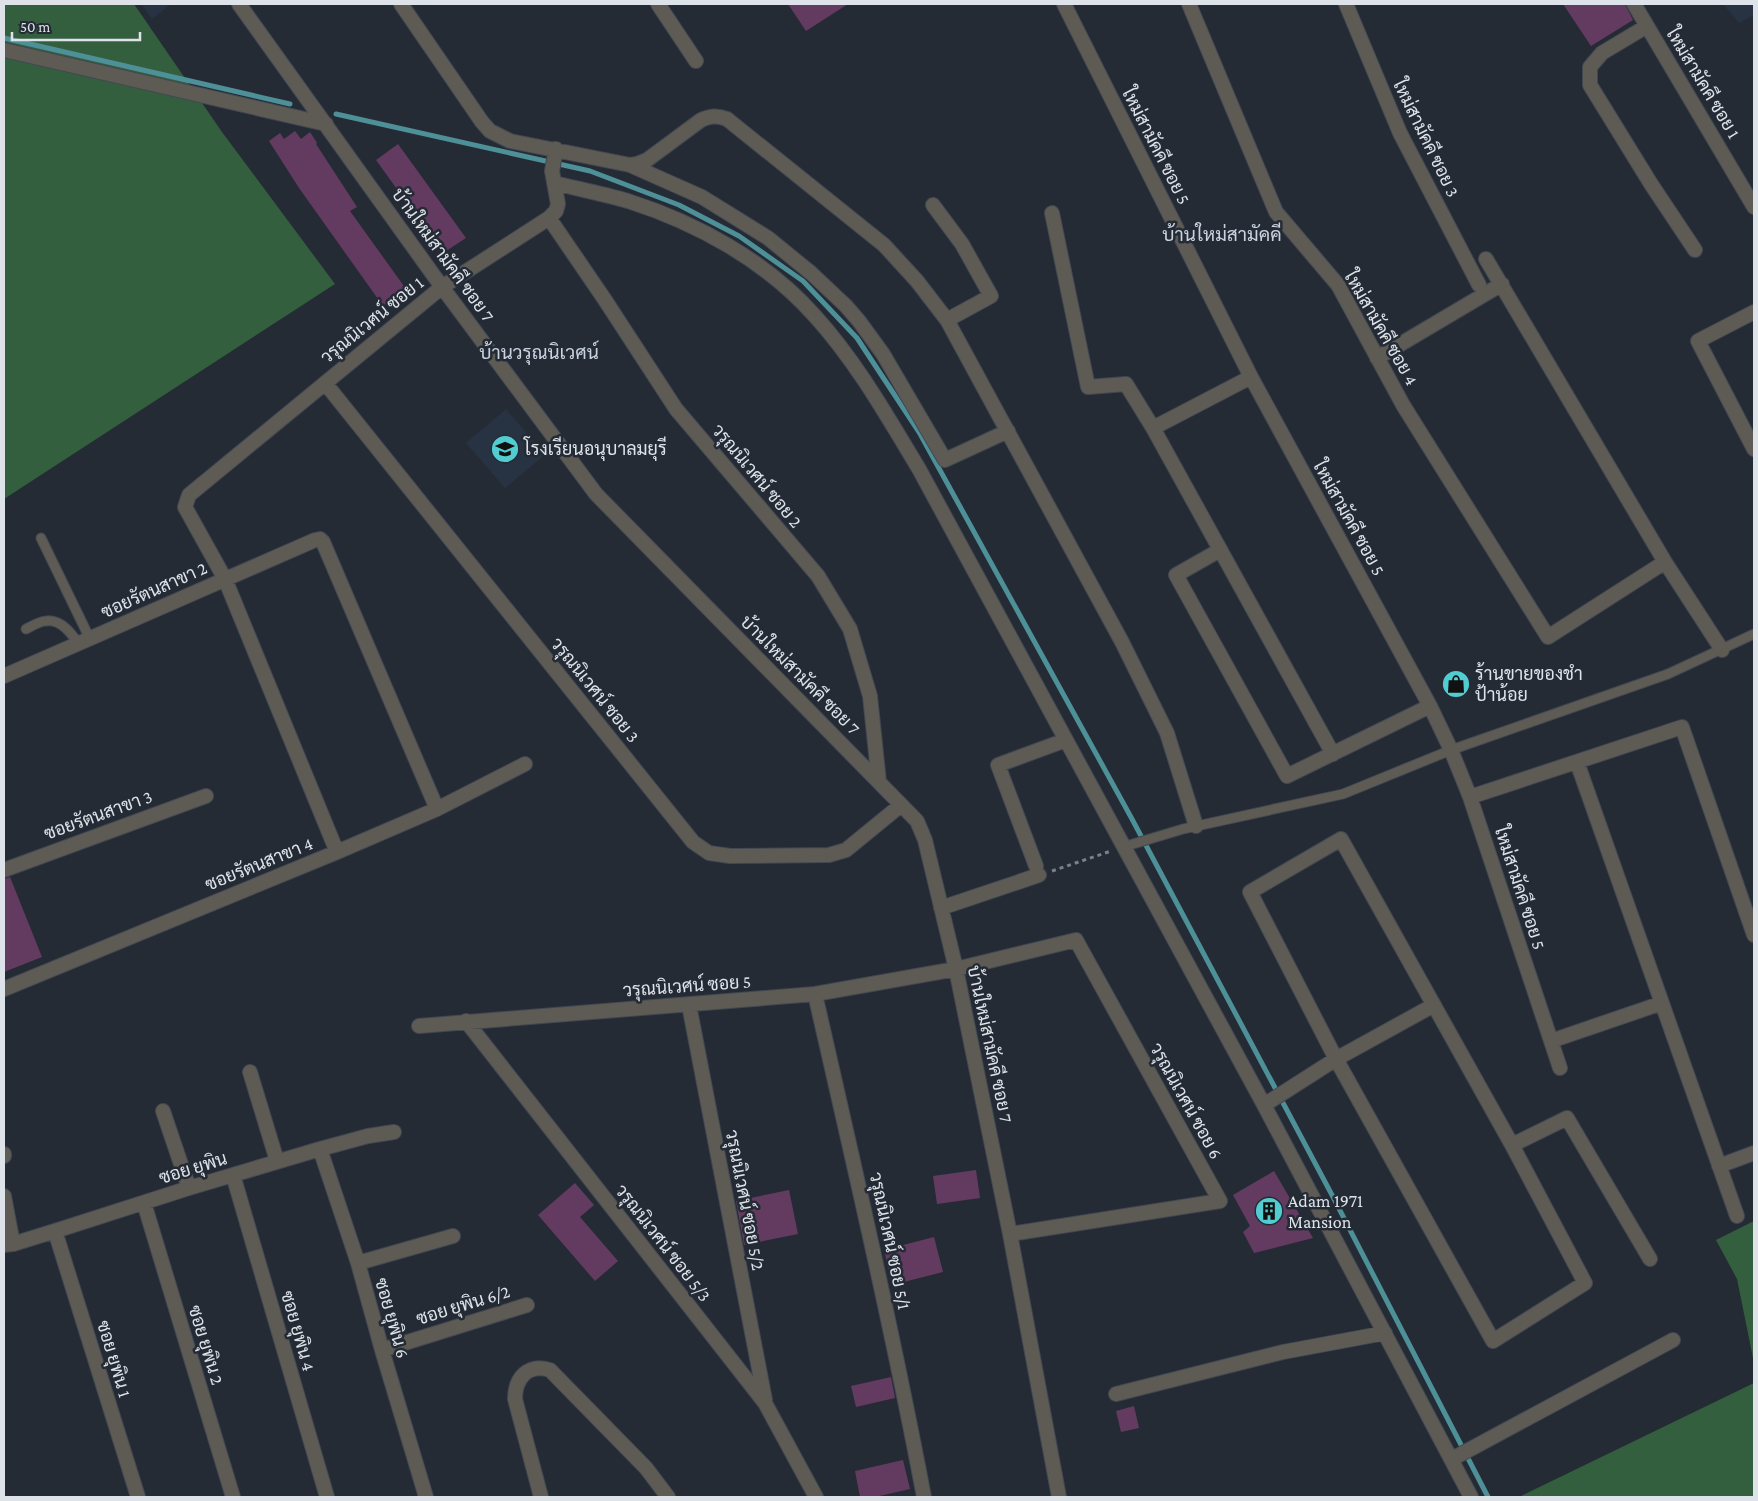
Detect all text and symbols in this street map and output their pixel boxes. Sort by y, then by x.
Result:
scale bar [12,10,140,42]
text: 50 m [20,19,50,35]
street label: ใหม่สามัคคี ซอย 1 [1661,21,1747,142]
street label: ใหม่สามัคคี ซอย 3 [1388,73,1466,200]
street label: ใหม่สามัคคี ซอย 5 [1117,81,1197,208]
street label: บ้านใหม่สามัคคี ซอย 7 [388,183,501,326]
district label: บ้านใหม่สามัคคี [1162,222,1282,245]
street label: ใหม่สามัคคี ซอย 4 [1339,264,1425,389]
street label: วรุณนิเวศน์ ซอย 1 [315,270,429,369]
district label: บ้านวรุณนิเวศน์ [479,340,599,365]
street label: วรุณนิเวศน์ ซอย 2 [706,418,808,533]
school or university icon: โรงเรียนอนุบาลมยุรี [490,434,520,464]
place label: โรงเรียนอนุบาลมยุรี [523,436,667,461]
street label: ใหม่สามัคคี ซอย 5 [1308,454,1392,579]
street label: ซอยรัตนสาขา 2 [98,557,210,622]
street label: บ้านใหม่สามัคคี ซอย 7 [736,609,866,739]
street label: วรุณนิเวศน์ ซอย 3 [545,632,646,748]
place label: ร้านขายของชำ ป้าน้อย [1475,662,1583,705]
shop icon: ร้านขายของชำ ป้าน้อย [1441,669,1471,699]
street label: ซอยรัตนสาขา 3 [41,785,155,844]
street label: ใหม่สามัคคี ซอย 5 [1490,821,1552,952]
street label: ซอยรัตนสาขา 4 [202,832,316,895]
street label: บ้านใหม่สามัคคี ซอย 7 [964,963,1019,1124]
street label: วรุณนิเวศน์ ซอย 5 [622,969,752,1002]
street label: วรุณนิเวศน์ ซอย 6 [1144,1038,1229,1163]
street label: วรุณนิเวศน์ ซอย 5/2 [720,1127,771,1272]
street label: ซอย ยุพิน [156,1147,230,1190]
street label: วรุณนิเวศน์ ซอย 5/1 [864,1170,917,1312]
street label: วรุณนิเวศน์ ซอย 5/3 [610,1179,717,1307]
place label: Adam 1971 Mansion [1288,1191,1363,1232]
building icon: Adam 1971 Mansion [1254,1196,1284,1226]
street label: ซอย ยุพิน 6 [369,1275,414,1361]
street label: ซอย ยุพิน 6/2 [413,1280,513,1331]
street label: ซอย ยุพิน 4 [275,1288,320,1374]
street label: ซอย ยุพิน 2 [183,1303,229,1388]
street label: ซอย ยุพิน 1 [91,1318,136,1400]

